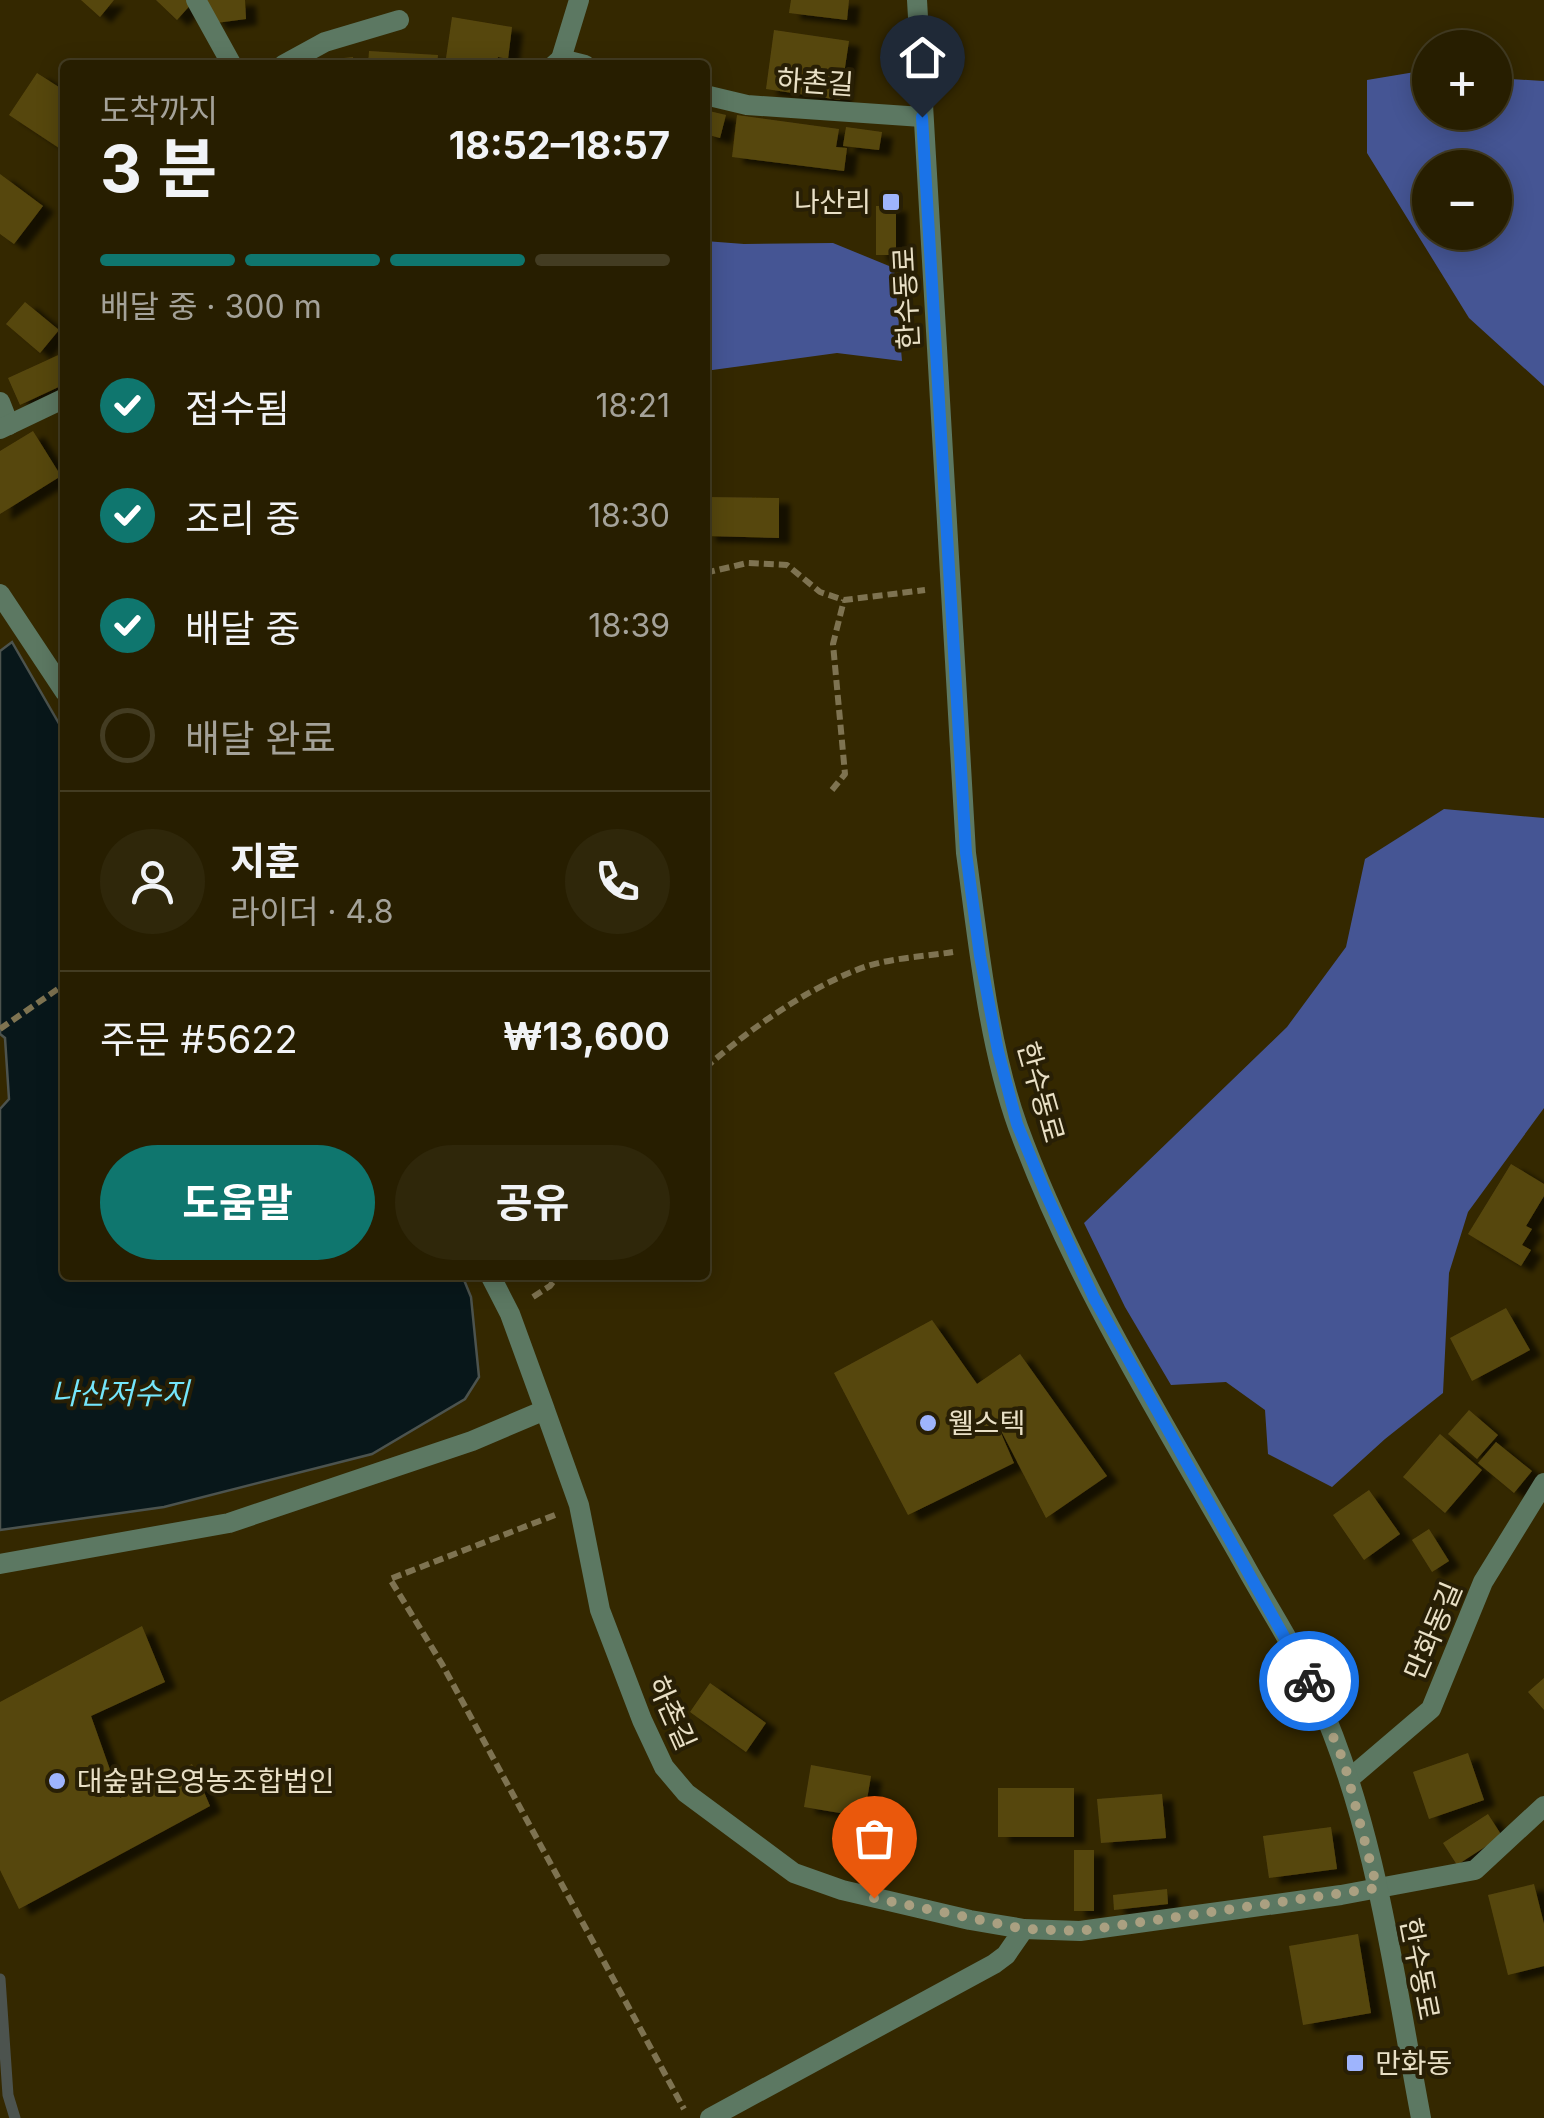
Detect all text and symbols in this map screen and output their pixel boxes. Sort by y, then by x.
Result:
pin [880,15,965,118]
icon: home [895,30,950,85]
map controls [1412,30,1512,250]
button: + [1412,30,1512,130]
street label: 하촌길 [775,62,855,102]
text: 도착까지 [100,91,218,130]
text: 18:52–18:57 [449,122,670,168]
text: 3 분 [100,129,217,208]
button: − [1412,150,1512,250]
place label: 나산리 [794,185,871,219]
marker: 나산리 [880,191,902,213]
street label: 한수동로 [886,246,926,350]
text: 배달 중 · 300 m [100,287,322,326]
icon: check [100,378,155,433]
text: 접수됨 [185,385,290,431]
text: 18:21 [595,386,670,425]
icon: check [100,488,155,543]
text: 조리 중 [185,495,301,541]
text: 18:30 [588,496,670,535]
icon: check [100,598,155,653]
text: 배달 중 [185,605,301,651]
text: 18:39 [588,606,670,645]
text: 배달 완료 [185,715,336,761]
button: person [100,829,205,934]
button: phone [565,829,670,934]
text: 지훈 [230,838,300,884]
text: 라이더 · 4.8 [230,892,393,931]
text: ₩13,600 [503,1013,670,1059]
text: 주문 #5622 [100,1016,298,1062]
street label: 한수동로 [1010,1038,1072,1146]
button: 도움말 [100,1145,375,1260]
button: 공유 [395,1145,670,1260]
water label: 나산저수지 [51,1375,191,1411]
place label: 웰스텍 [948,1406,1025,1440]
marker: 웰스텍 [917,1412,939,1434]
street label: 만화동길 [1397,1577,1469,1685]
courier [1259,1631,1359,1731]
icon: bike [1282,1654,1337,1709]
street label: 하촌길 [641,1671,703,1755]
place label: 대숲맑은영농조합법인 [77,1764,335,1798]
marker: 대숲맑은영농조합법인 [46,1770,68,1792]
pin [832,1796,917,1899]
icon: bag [847,1811,902,1866]
street label: 한수동로 [1393,1915,1447,2023]
place label: 만화동 [1375,2046,1452,2080]
marker: 만화동 [1344,2052,1366,2074]

